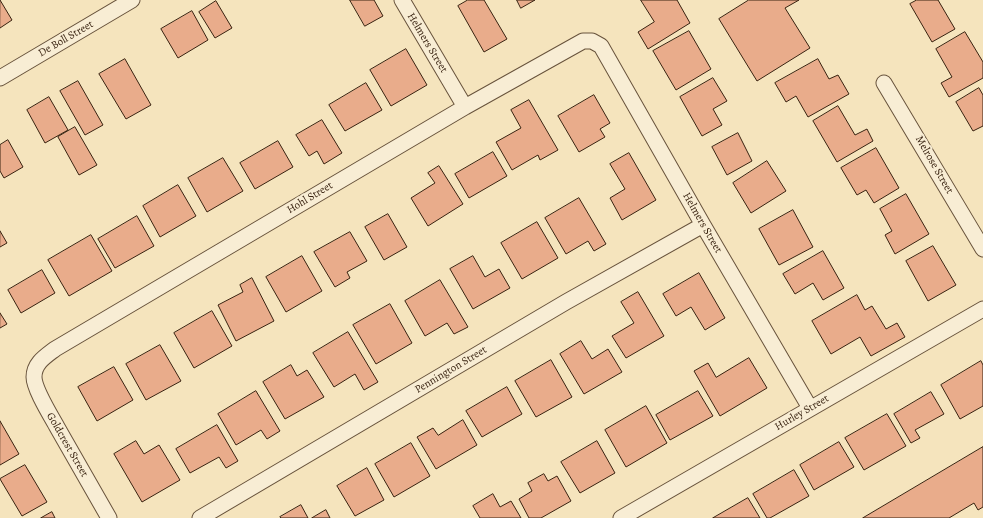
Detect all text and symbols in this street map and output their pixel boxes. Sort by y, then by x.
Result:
street label: Helmers Street [404,11,450,75]
street label: De Boll Street [36,18,96,60]
street label: Melrose Street [912,134,956,196]
street label: Hohl Street [285,179,335,217]
street label: Helmers Street [679,190,725,256]
street label: Pennington Street [413,343,489,397]
street label: Hurley Street [773,392,831,434]
street label: Goldcrest Street [43,410,91,480]

